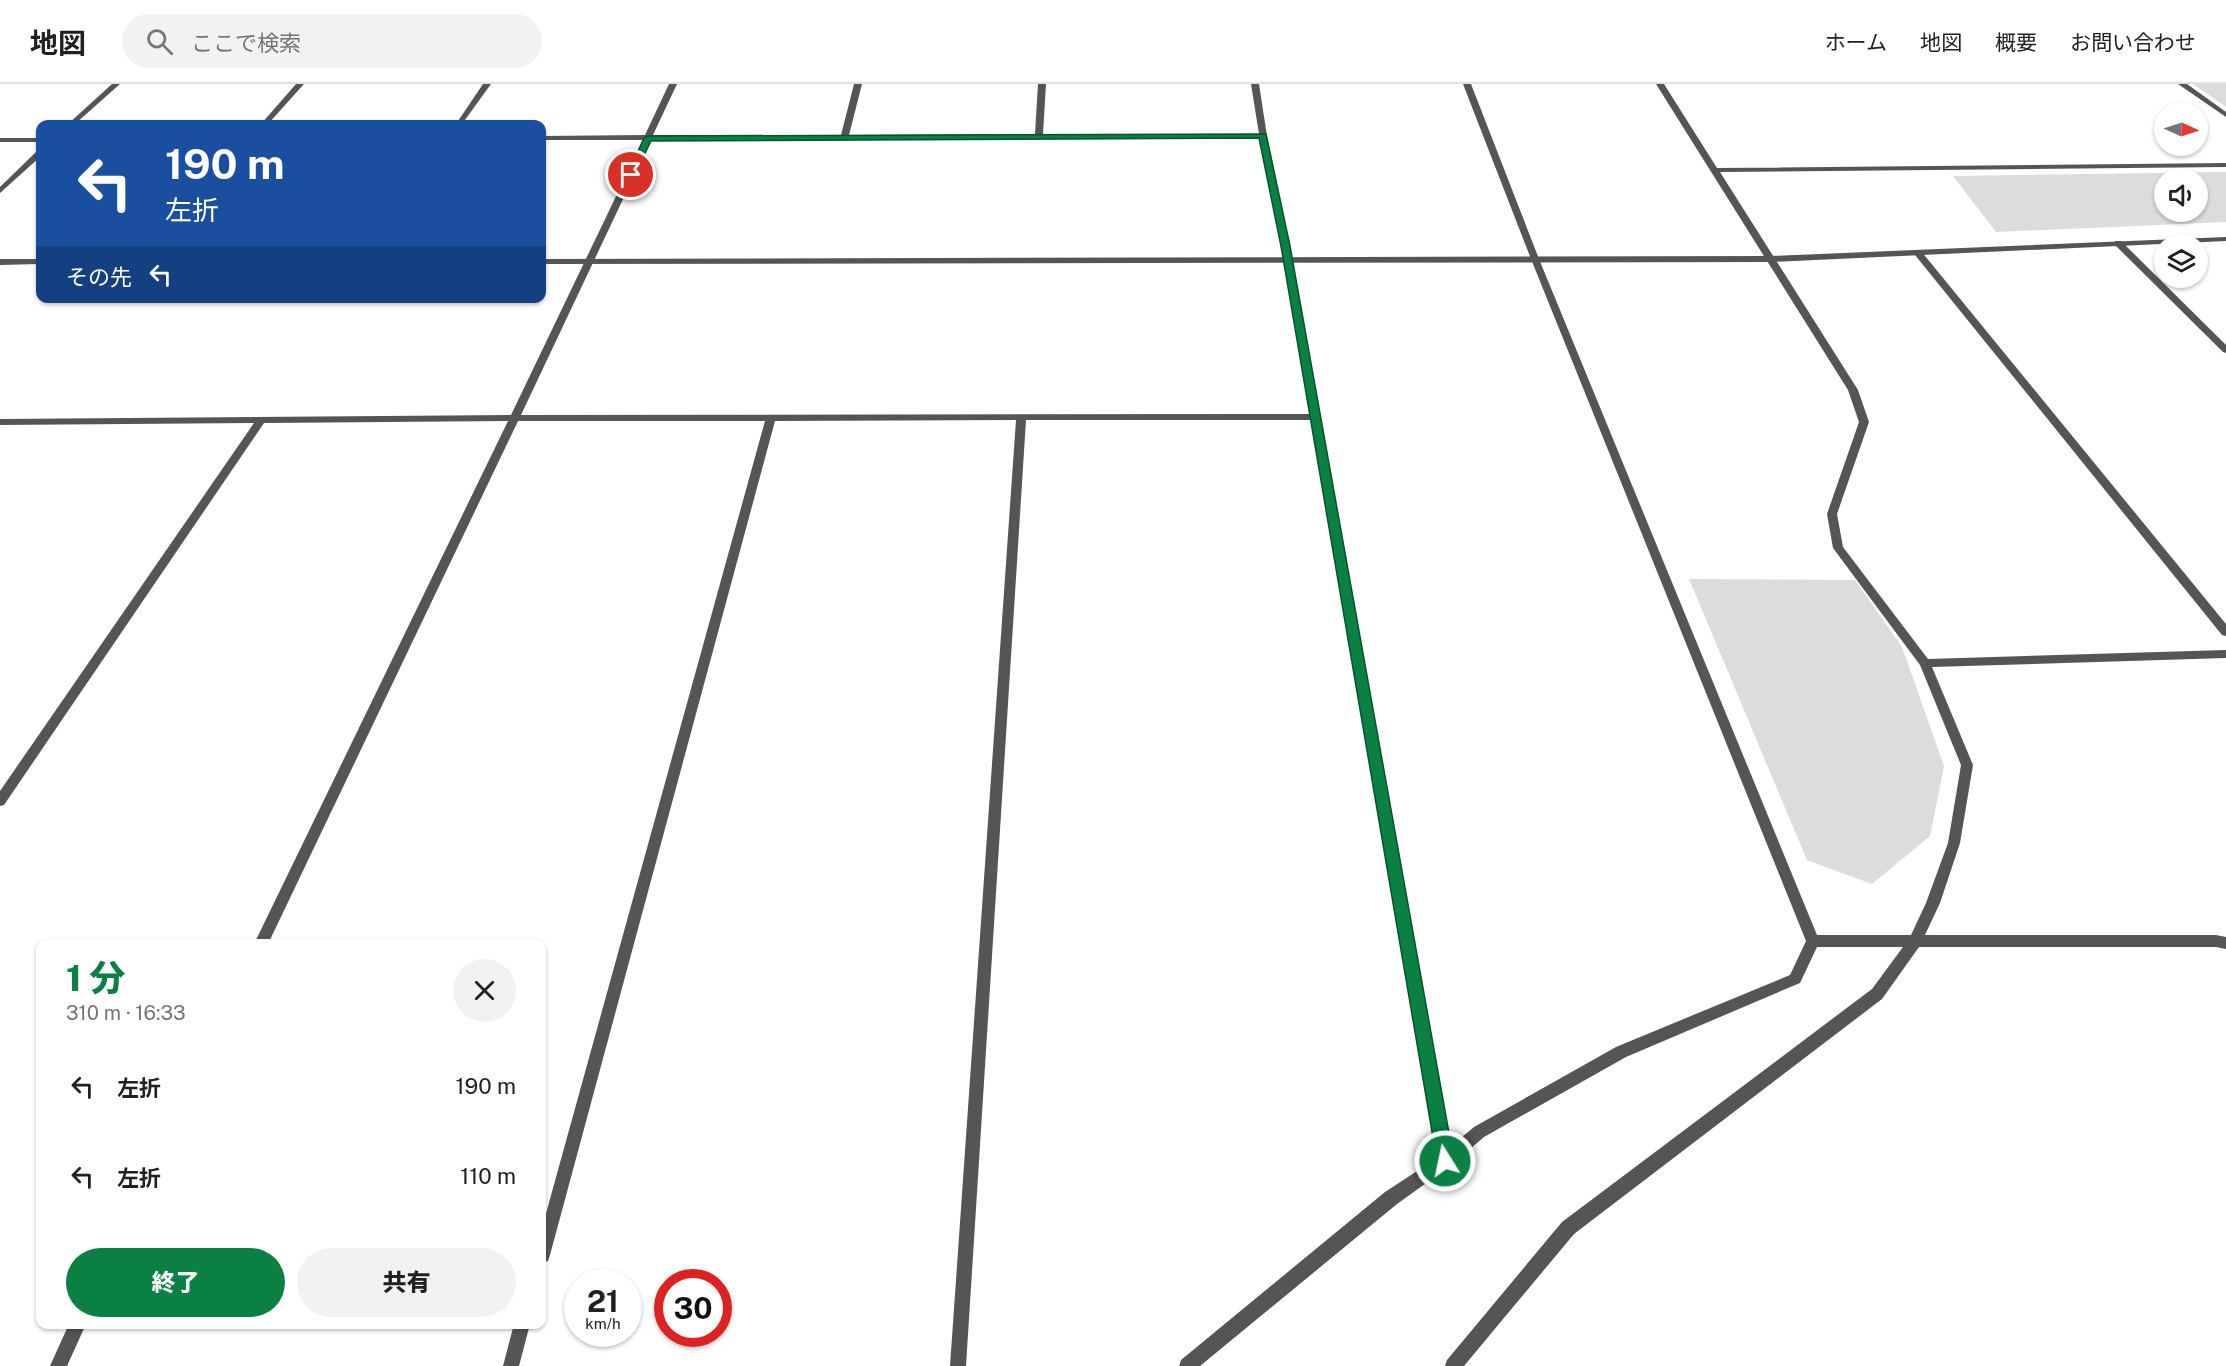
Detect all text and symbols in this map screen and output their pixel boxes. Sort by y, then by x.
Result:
search box [122,14,542,68]
icon: search [143,25,176,58]
text: 地図 [30,26,86,59]
text: ここで検索 [191,30,301,56]
text: ホーム [1825,30,1887,55]
text: 地図 [1920,30,1962,55]
text: 概要 [1995,30,2037,55]
text: お問い合わせ [2070,30,2196,55]
north arrow [2154,102,2208,156]
map controls [2154,102,2208,288]
text: 190 m [165,139,285,188]
icon: left [66,144,144,222]
pin [605,149,656,200]
icon: arrive [614,158,647,191]
button: sound [2154,168,2208,222]
text: 左折 [165,194,219,226]
button: layers [2154,234,2208,288]
icon: left [144,258,177,291]
text: その先 [66,264,132,290]
text: 1 分 [66,957,126,999]
button: close [453,959,516,1022]
text: 310 m · 16:33 [66,1001,186,1025]
icon: left [66,1070,99,1103]
text: 190 m [456,1073,516,1099]
text: 左折 [117,1075,161,1101]
position arrow [1413,1129,1477,1193]
icon: left [66,1160,99,1193]
text: 110 m [460,1163,516,1189]
text: 左折 [117,1165,161,1191]
button: 終了 [66,1248,285,1317]
button: 共有 [297,1248,516,1317]
speed limit sign: 30 [654,1269,732,1347]
text: 21 [587,1283,619,1319]
text: km/h [585,1315,621,1332]

